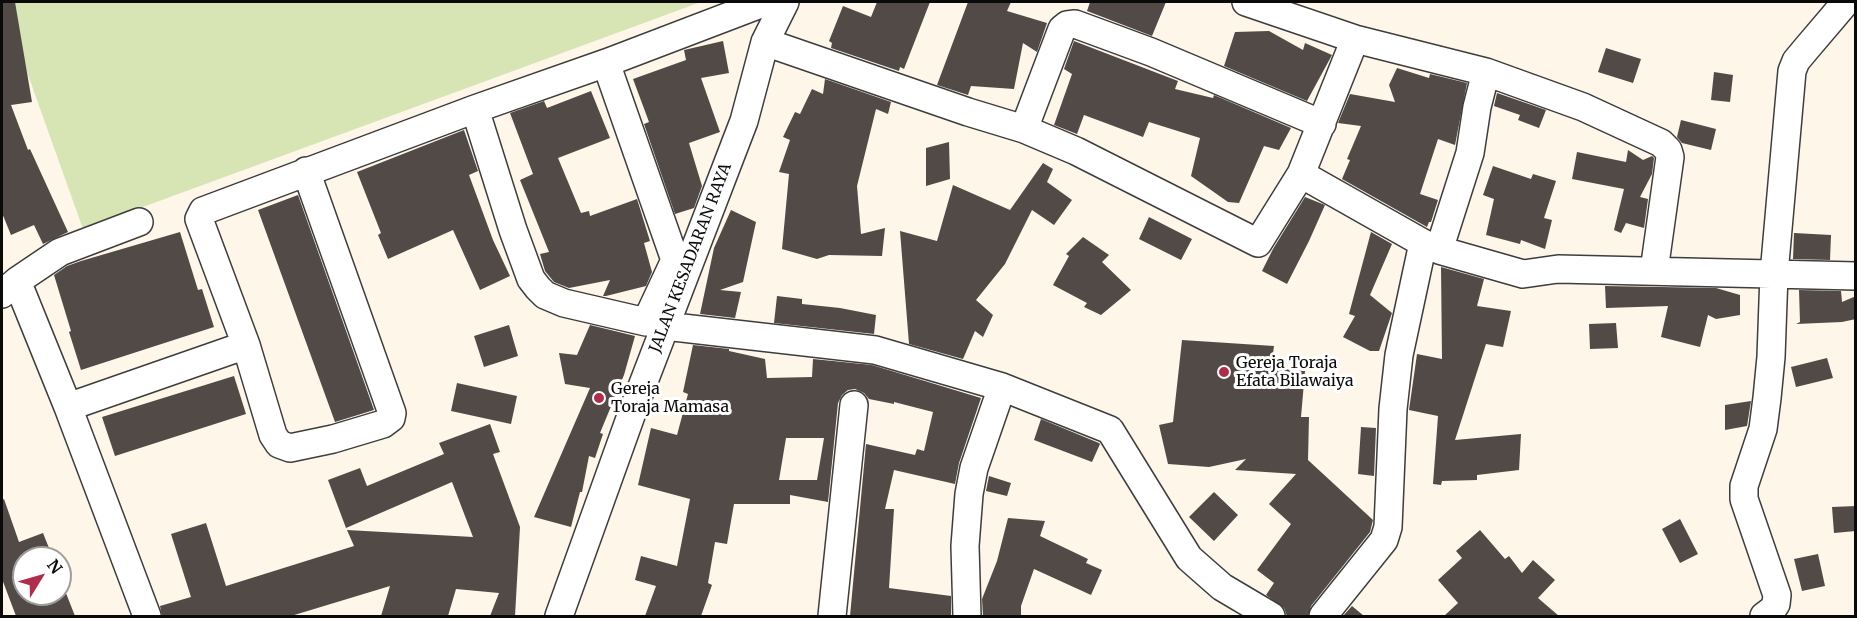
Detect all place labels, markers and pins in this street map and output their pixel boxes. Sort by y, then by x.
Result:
place label: Gereja Toraja Efata Bilawaiya [1236,353,1353,391]
marker: Gereja Toraja Efata Bilawaiya [1217,365,1231,379]
place label: Gereja Toraja Mamasa [611,379,729,417]
marker: Gereja Toraja Mamasa [592,391,606,405]

